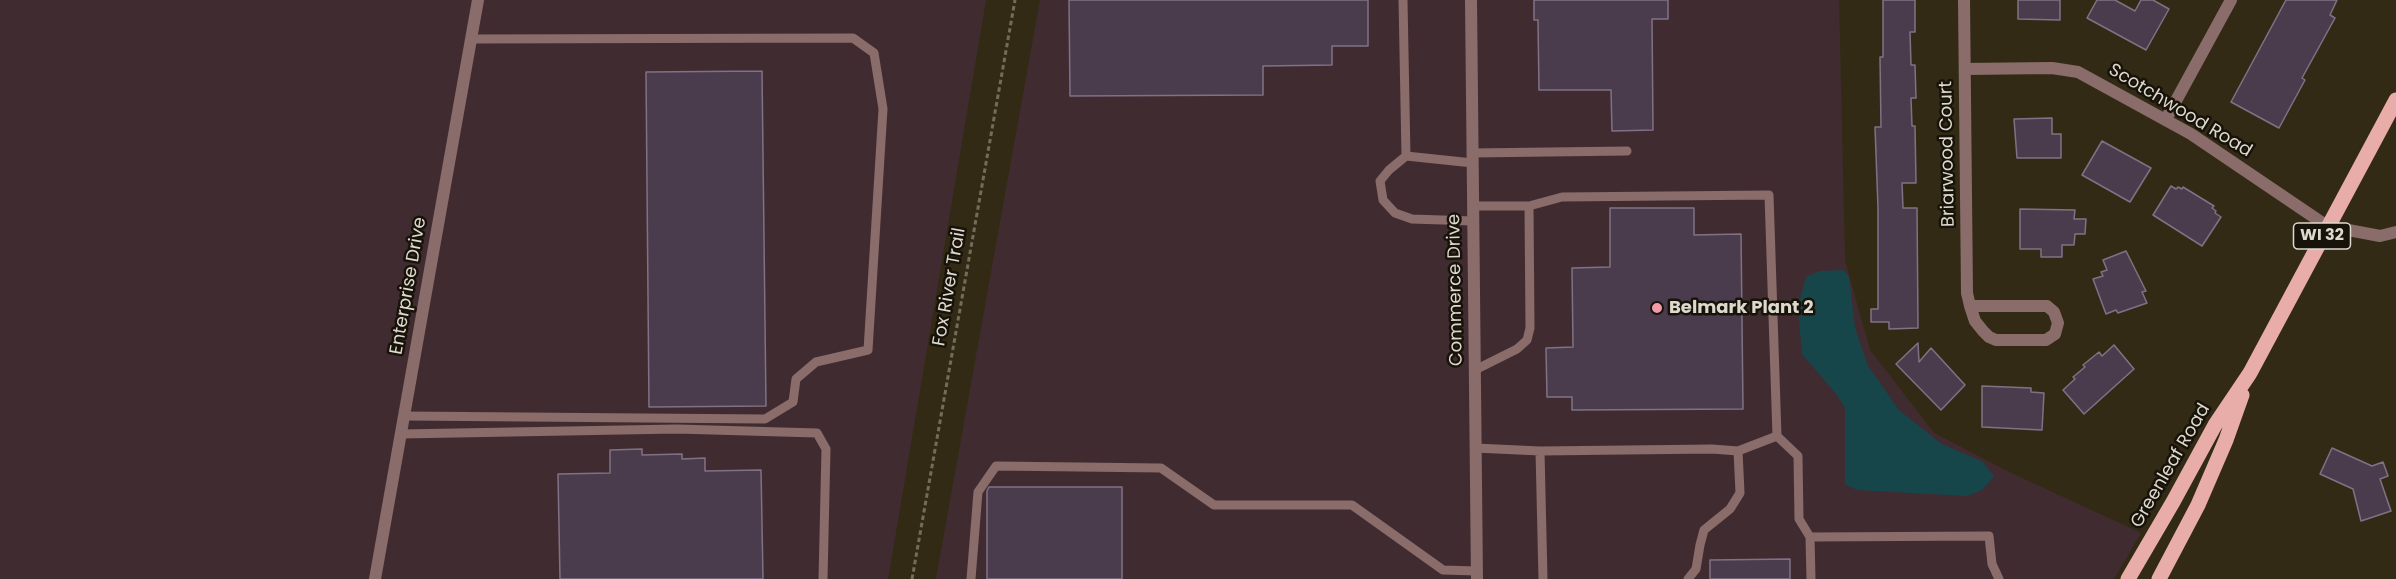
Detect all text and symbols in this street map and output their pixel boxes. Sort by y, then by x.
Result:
street label: Scotchwood Road [2104,60,2256,162]
street label: Briarwood Court [1936,81,1960,227]
street label: Commerce Drive [1444,214,1468,366]
street label: Enterprise Drive [386,216,432,356]
road number: WI 32 [2294,223,2350,249]
street label: Fox River Trail [929,226,971,348]
place label: Belmark Plant 2 [1669,297,1813,319]
marker: Belmark Plant 2 [1650,301,1664,315]
street label: Greenleaf Road [2127,400,2215,532]

